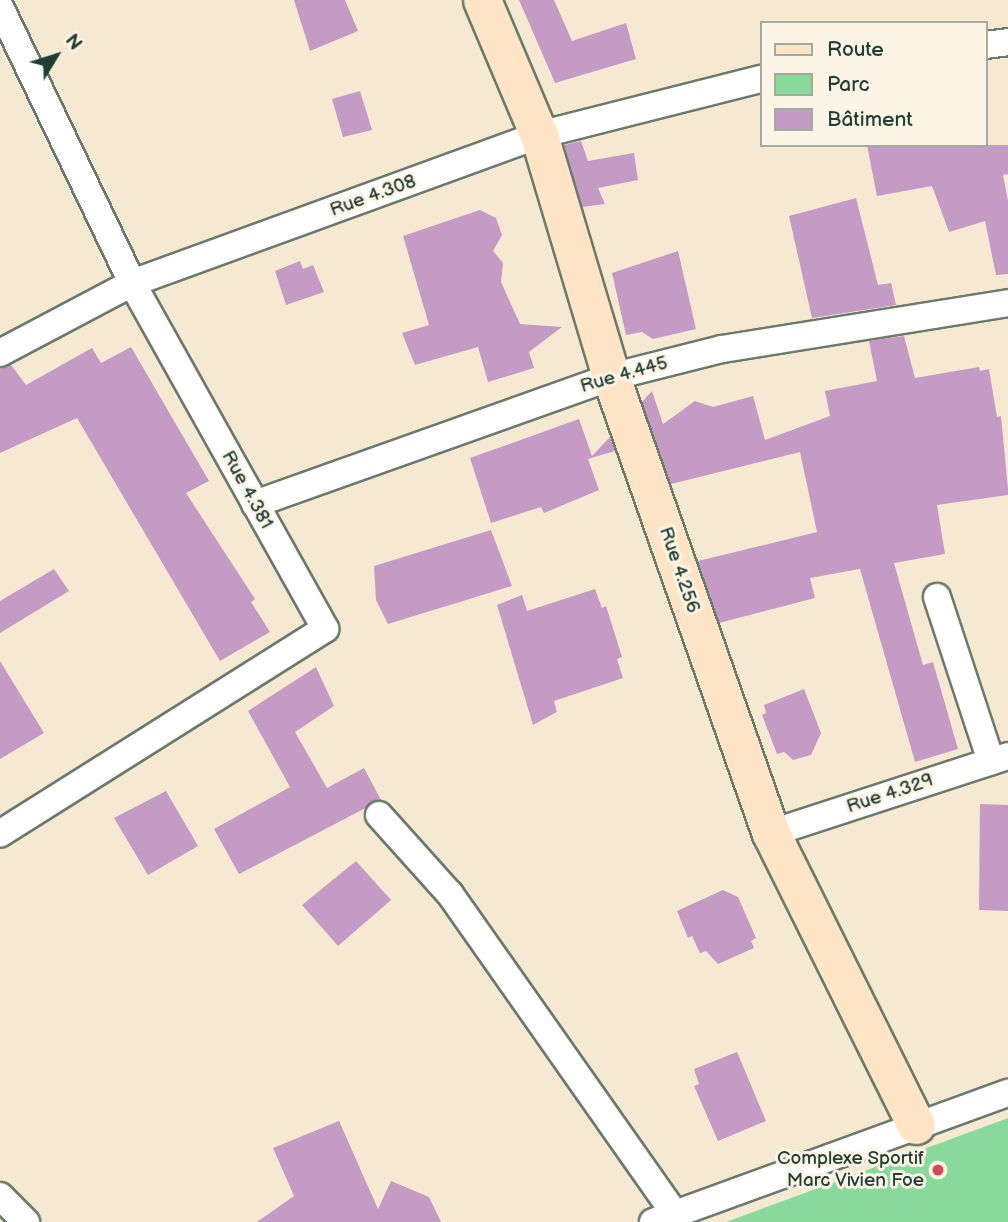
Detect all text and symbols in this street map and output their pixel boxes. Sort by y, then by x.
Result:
north arrow [21,21,91,91]
legend [760,21,987,147]
text: N [59,30,86,55]
text: Route [827,37,884,62]
text: Parc [827,72,870,97]
text: Bâtiment [827,107,913,132]
street label: Rue 4.308 [327,170,419,222]
street label: Rue 4.445 [578,352,670,398]
street label: Rue 4.381 [216,447,278,533]
street label: Rue 4.256 [654,524,704,616]
street label: Rue 4.329 [844,769,936,819]
place label: Complexe Sportif Marc Vivien Foe [777,1148,924,1192]
marker: Complexe Sportif Marc Vivien Foe [930,1162,946,1178]

